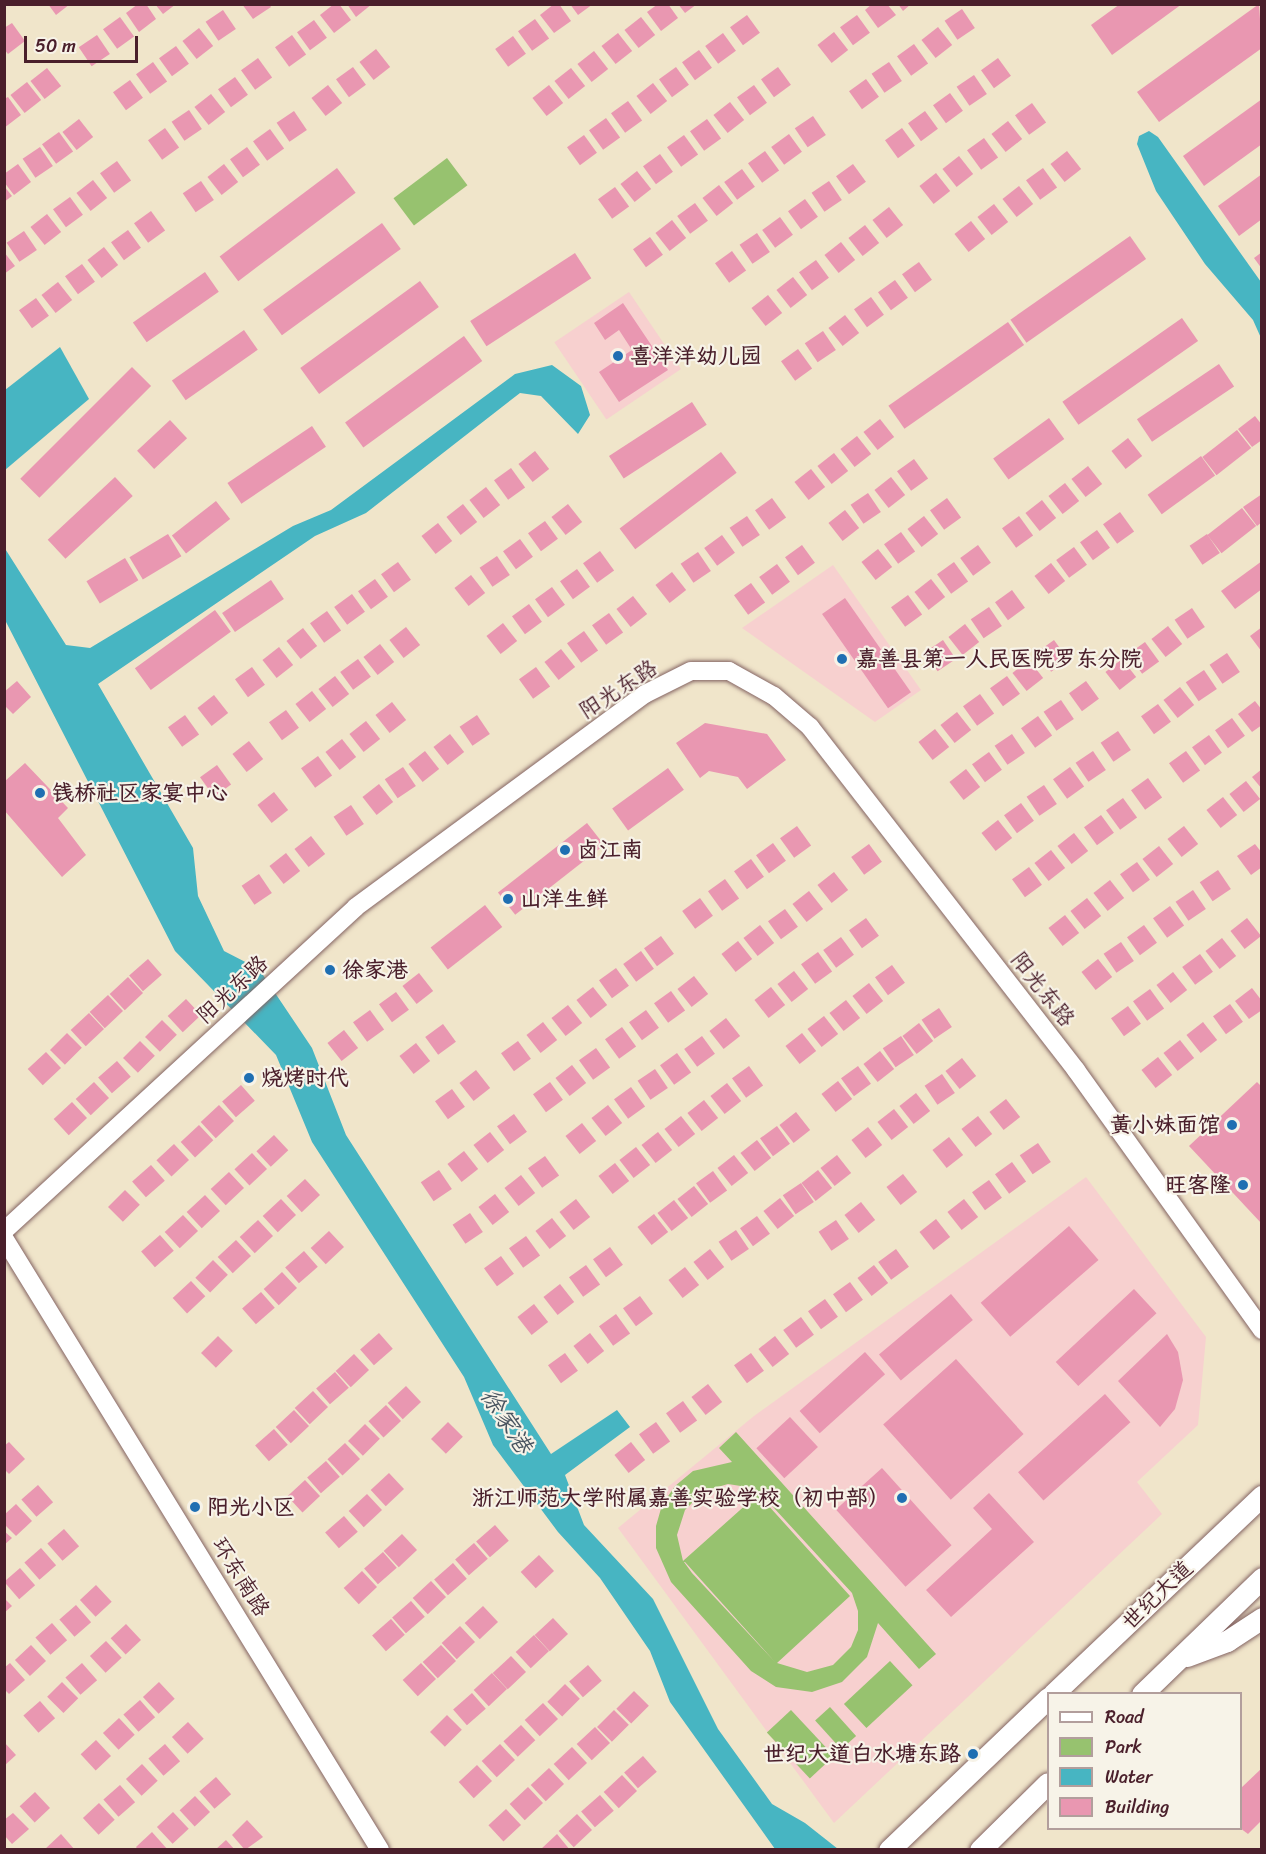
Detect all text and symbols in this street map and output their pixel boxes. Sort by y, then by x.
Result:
scale bar [27,24,141,62]
text: 50 m [35,30,76,62]
place label: 喜洋洋幼儿园 [630,343,762,369]
marker: 喜洋洋幼儿园 [611,349,625,363]
place label: 嘉善县第一人民医院罗东分院 [856,646,1142,672]
marker: 嘉善县第一人民医院罗东分院 [833,650,851,668]
street label: 阳光东路 [574,654,662,724]
place label: 钱桥社区家宴中心 [52,780,228,806]
marker: 钱桥社区家宴中心 [33,786,47,800]
place label: 卤江南 [577,837,643,863]
marker: 卤江南 [558,843,572,857]
place label: 山洋生鲜 [520,886,608,912]
marker: 山洋生鲜 [501,892,515,906]
street label: 阳光东路 [1006,946,1080,1032]
street label: 阳光东路 [191,949,273,1029]
place label: 徐家港 [342,957,408,983]
marker: 徐家港 [323,963,337,977]
place label: 烧烤时代 [261,1065,349,1091]
marker: 烧烤时代 [242,1071,256,1085]
place label: 黄小妹面馆 [1110,1112,1220,1138]
marker: 黄小妹面馆 [1225,1118,1239,1132]
place label: 旺客隆 [1165,1172,1231,1198]
marker: 旺客隆 [1236,1178,1250,1192]
water label: 徐家港 [474,1383,538,1459]
place label: 浙江师范大学附属嘉善实验学校（初中部） [472,1485,890,1511]
marker: 浙江师范大学附属嘉善实验学校（初中部） [895,1491,909,1505]
place label: 阳光小区 [207,1494,295,1520]
marker: 阳光小区 [188,1500,202,1514]
street label: 环东南路 [206,1533,276,1621]
street label: 世纪大道 [1116,1555,1198,1635]
legend [1047,1692,1242,1830]
text: Road [1105,1701,1144,1733]
text: Park [1105,1731,1142,1763]
place label: 世纪大道白水塘东路 [763,1741,961,1767]
marker: 世纪大道白水塘东路 [966,1747,980,1761]
text: Water [1105,1761,1152,1793]
text: Building [1105,1791,1169,1823]

